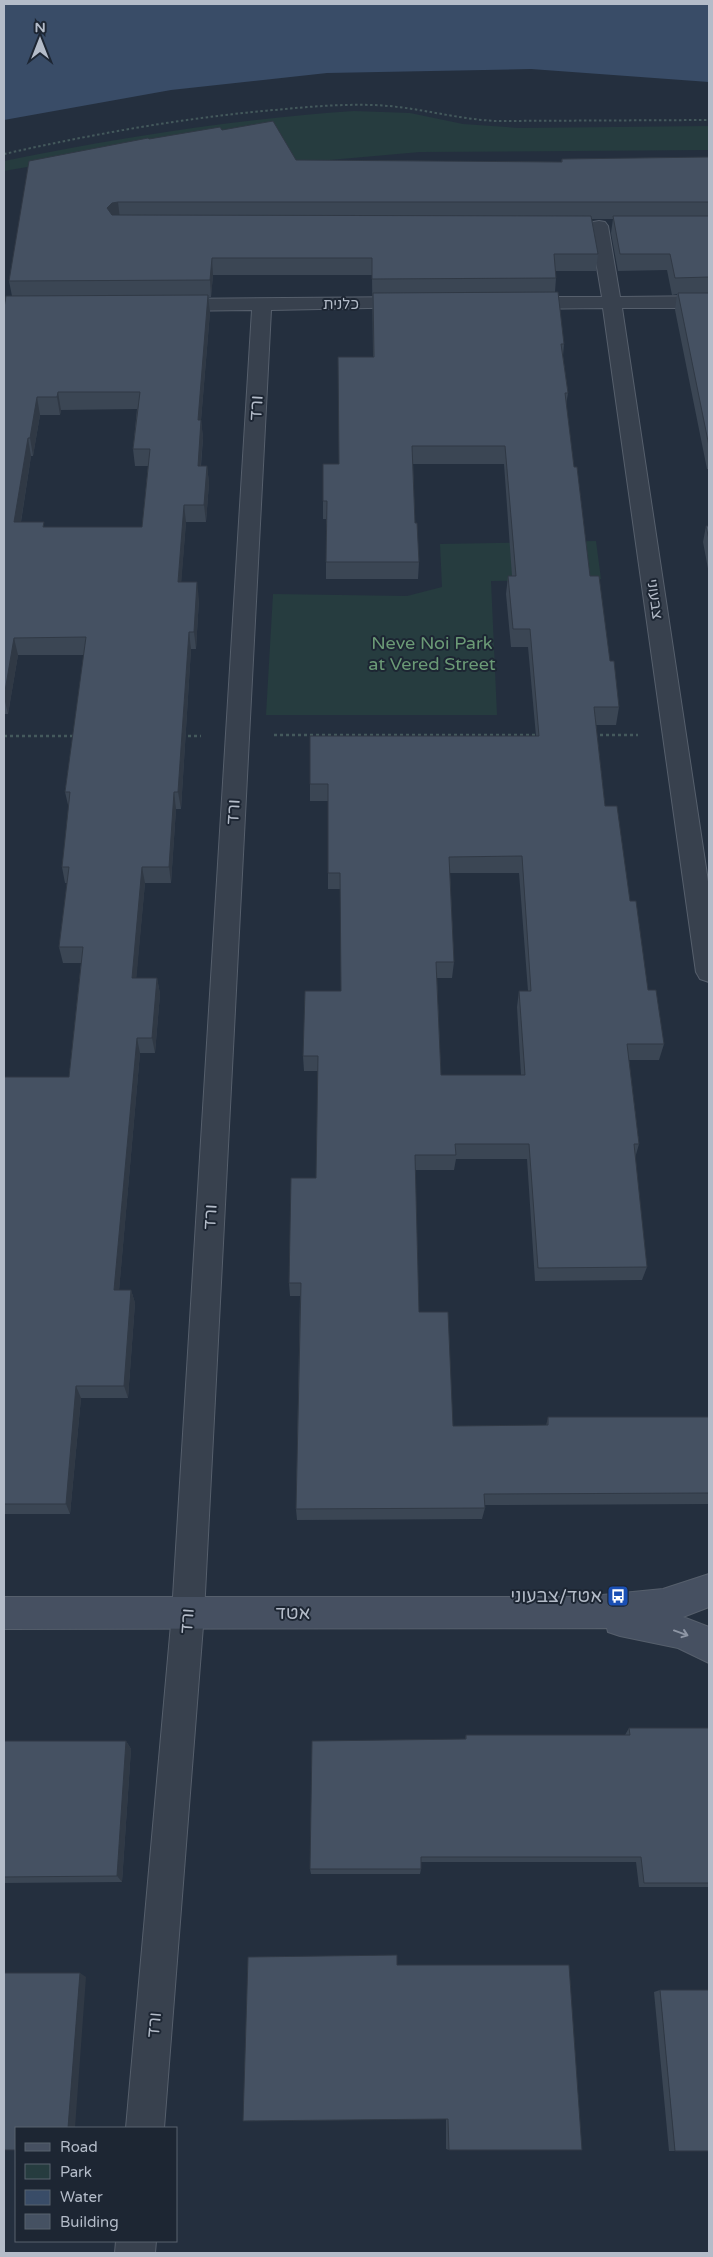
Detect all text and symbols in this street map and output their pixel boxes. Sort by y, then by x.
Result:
north arrow [15,15,65,65]
text: N [34,19,46,36]
street label: כלנית [323,295,359,313]
street label: ורד [244,395,268,421]
street label: צבעוני [643,578,667,620]
park label: Neve Noi Park at Vered Street [368,632,496,675]
street label: ורד [221,799,245,825]
street label: ורד [198,1204,222,1230]
bus stop icon: אטד/צבעוני [606,1584,630,1608]
place label: אטד/צבעוני [510,1585,602,1607]
street label: אטד [276,1602,310,1624]
street label: ורד [175,1607,199,1635]
one-way arrow [672,1629,688,1638]
street label: ורד [142,2011,166,2039]
legend [15,2127,178,2242]
text: Road [60,2138,98,2156]
text: Park [60,2163,92,2181]
text: Water [60,2188,103,2206]
text: Building [60,2213,119,2231]

